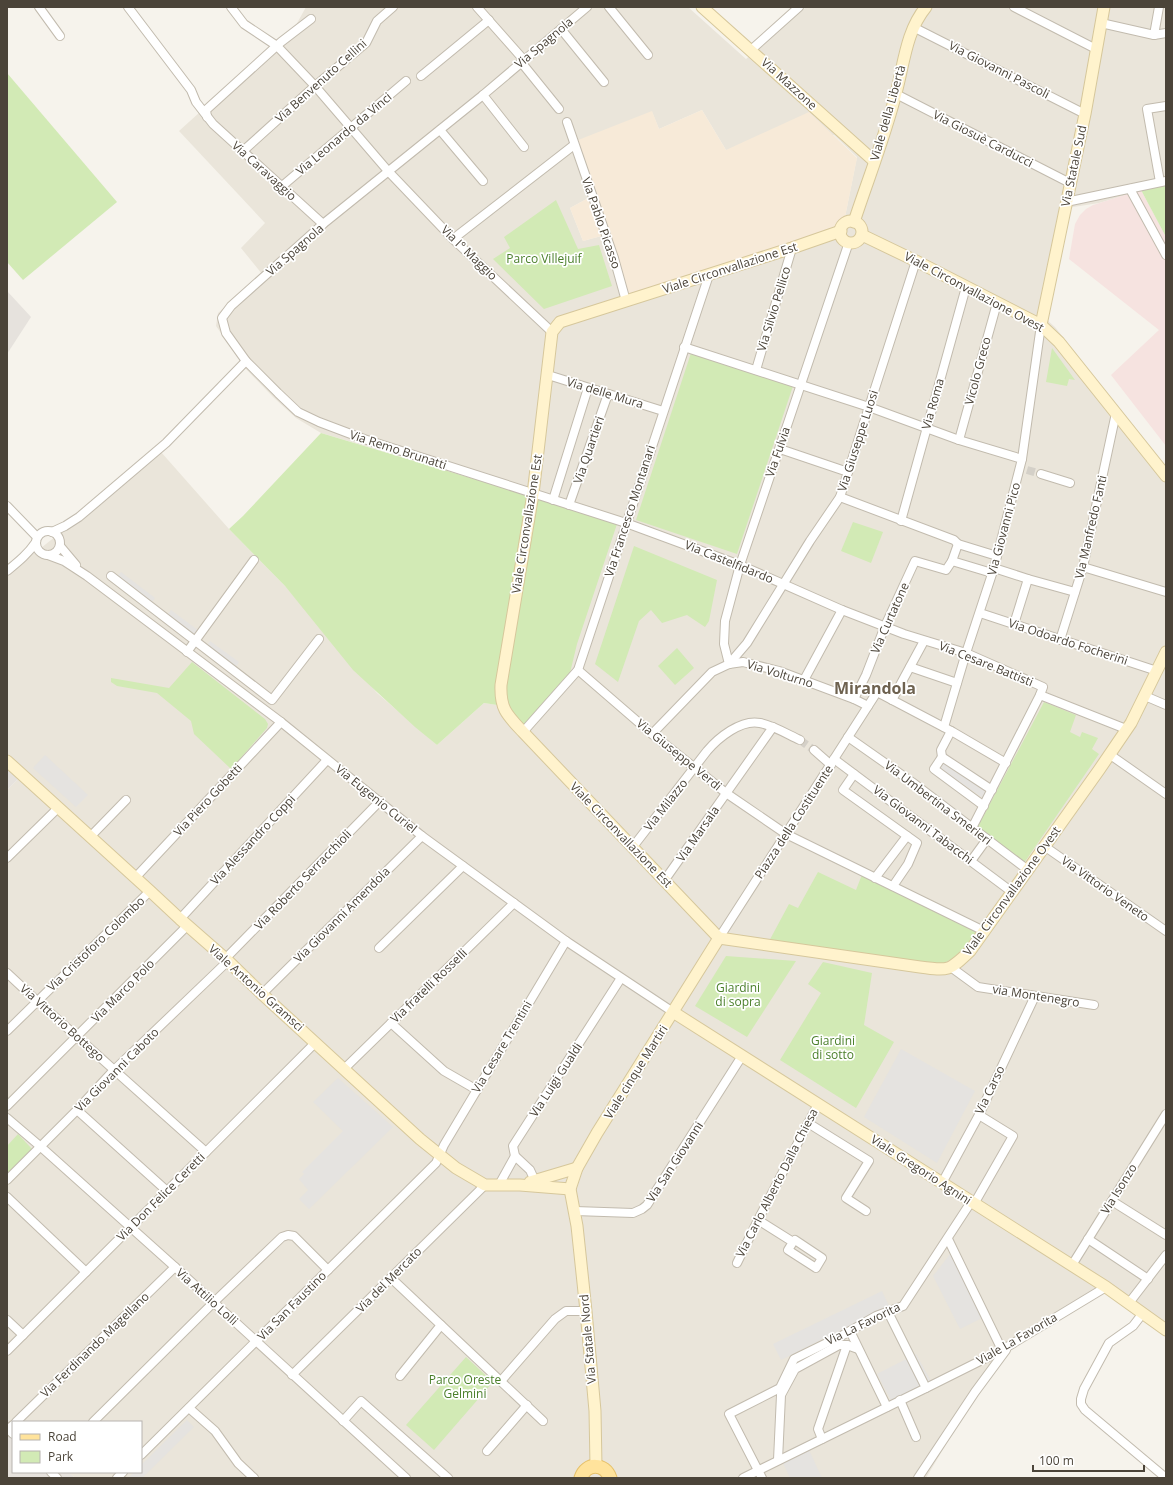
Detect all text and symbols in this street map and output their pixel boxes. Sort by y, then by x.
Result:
street label: Via Spagnola [511,13,576,72]
street label: Via Benvenuto Cellini [271,35,370,126]
street label: Via Giovanni Pascoli [946,37,1053,102]
street label: Via Mazzone [758,54,821,114]
street label: Viale della Libertà [866,63,909,163]
street label: Via Leonardo da Vinci [292,88,395,179]
street label: Via Giosuè Carducci [930,106,1036,171]
street label: Via Statale Sud [1057,124,1090,208]
street label: Via Caravaggio [228,137,300,204]
street label: Via Pablo Picasso [578,175,625,271]
street label: Via Spagnola [262,220,327,279]
street label: Via I° Maggio [437,221,501,284]
street label: Viale Circonvallazione Est [660,238,799,297]
street label: Viale Circonvallazione Ovest [901,247,1047,336]
park label: Parco Villejuif [506,250,583,267]
street label: Via Silvio Pellico [753,264,795,353]
street label: Vicolo Greco [960,335,995,407]
street label: Via delle Mura [565,373,646,412]
street label: Via Roma [917,376,948,431]
street label: Via Giuseppe Luosi [833,388,882,494]
street label: Via Quartieri [569,414,608,486]
street label: Via Fulvia [761,424,794,479]
street label: Via Remo Brunatti [347,426,449,473]
street label: Via Francesco Montanari [600,443,659,579]
street label: Viale Circonvallazione Est [507,453,546,595]
street label: Via Manfredo Fanti [1070,473,1111,580]
street label: Via Giovanni Pico [983,480,1024,577]
street label: Via Castelfidardo [682,536,776,587]
street label: Via Curtatone [866,579,913,656]
street label: Via Odoardo Focherini [1006,614,1130,669]
street label: Via Cesare Battisti [936,637,1036,690]
street label: Via Volturno [745,655,815,692]
district label: Mirandola [834,677,916,699]
street label: Via Giuseppe Verdi [633,715,726,794]
street label: Via Umbertina Smerieri [881,757,995,849]
street label: Via Piero Gobetti [169,760,246,840]
street label: Via Eugenio Curiel [332,760,421,837]
street label: Piazza della Costituente [750,761,837,882]
street label: Via Milazzo [640,775,691,834]
street label: Viale Circonvallazione Est [566,778,676,891]
street label: Via Giovanni Tabacchi [870,781,977,868]
street label: Via Alessandro Coppi [206,791,299,889]
street label: Via Marsala [672,802,723,865]
street label: Viale Circonvallazione Ovest [959,823,1064,959]
street label: Via Roberto Serracchioli [250,826,355,933]
street label: Via Vittorio Veneto [1058,852,1153,925]
street label: Via Giovanni Amendola [290,863,393,966]
street label: Via Cristoforo Colombo [43,892,148,995]
street label: Viale Antonio Gramsci [205,940,308,1035]
street label: Via fratelli Rosselli [387,945,471,1027]
street label: Via Marco Polo [87,955,158,1026]
park label: Giardini di sopra [715,979,761,1010]
street label: Via Vittorio Bottego [16,980,108,1065]
street label: via Montenegro [991,980,1081,1011]
street label: Via Cesare Trentini [467,997,536,1096]
street label: Viale cinque Martiri [600,1021,671,1122]
street label: Via Giovanni Caboto [71,1024,163,1116]
park label: Giardini di sotto [811,1032,855,1063]
street label: Via Luigi Gualdi [525,1039,586,1120]
street label: Via Carso [971,1063,1009,1117]
street label: Via Carlo Alberto Dalla Chiesa [732,1105,822,1260]
street label: Via San Giovanni [642,1118,707,1205]
street label: Viale Gregorio Agnini [868,1131,975,1209]
street label: Via Don Felice Ceretti [113,1149,209,1245]
street label: Via Isonzo [1096,1160,1141,1217]
street label: Via del Mercato [352,1243,425,1316]
street label: Via Attilio Lolli [173,1264,242,1329]
street label: Via San Faustino [253,1267,330,1344]
street label: Via Ferdinando Magellano [37,1288,153,1401]
street label: Via Statale Nord [575,1294,600,1385]
street label: Via La Favorita [823,1298,903,1349]
street label: Viale La Favorita [973,1309,1060,1369]
park label: Parco Oreste Gelmini [429,1371,502,1402]
legend [12,1421,142,1473]
text: Road [48,1428,77,1445]
scale bar [1033,1447,1144,1473]
text: Park [48,1448,74,1465]
text: 100 m [1039,1452,1074,1469]

